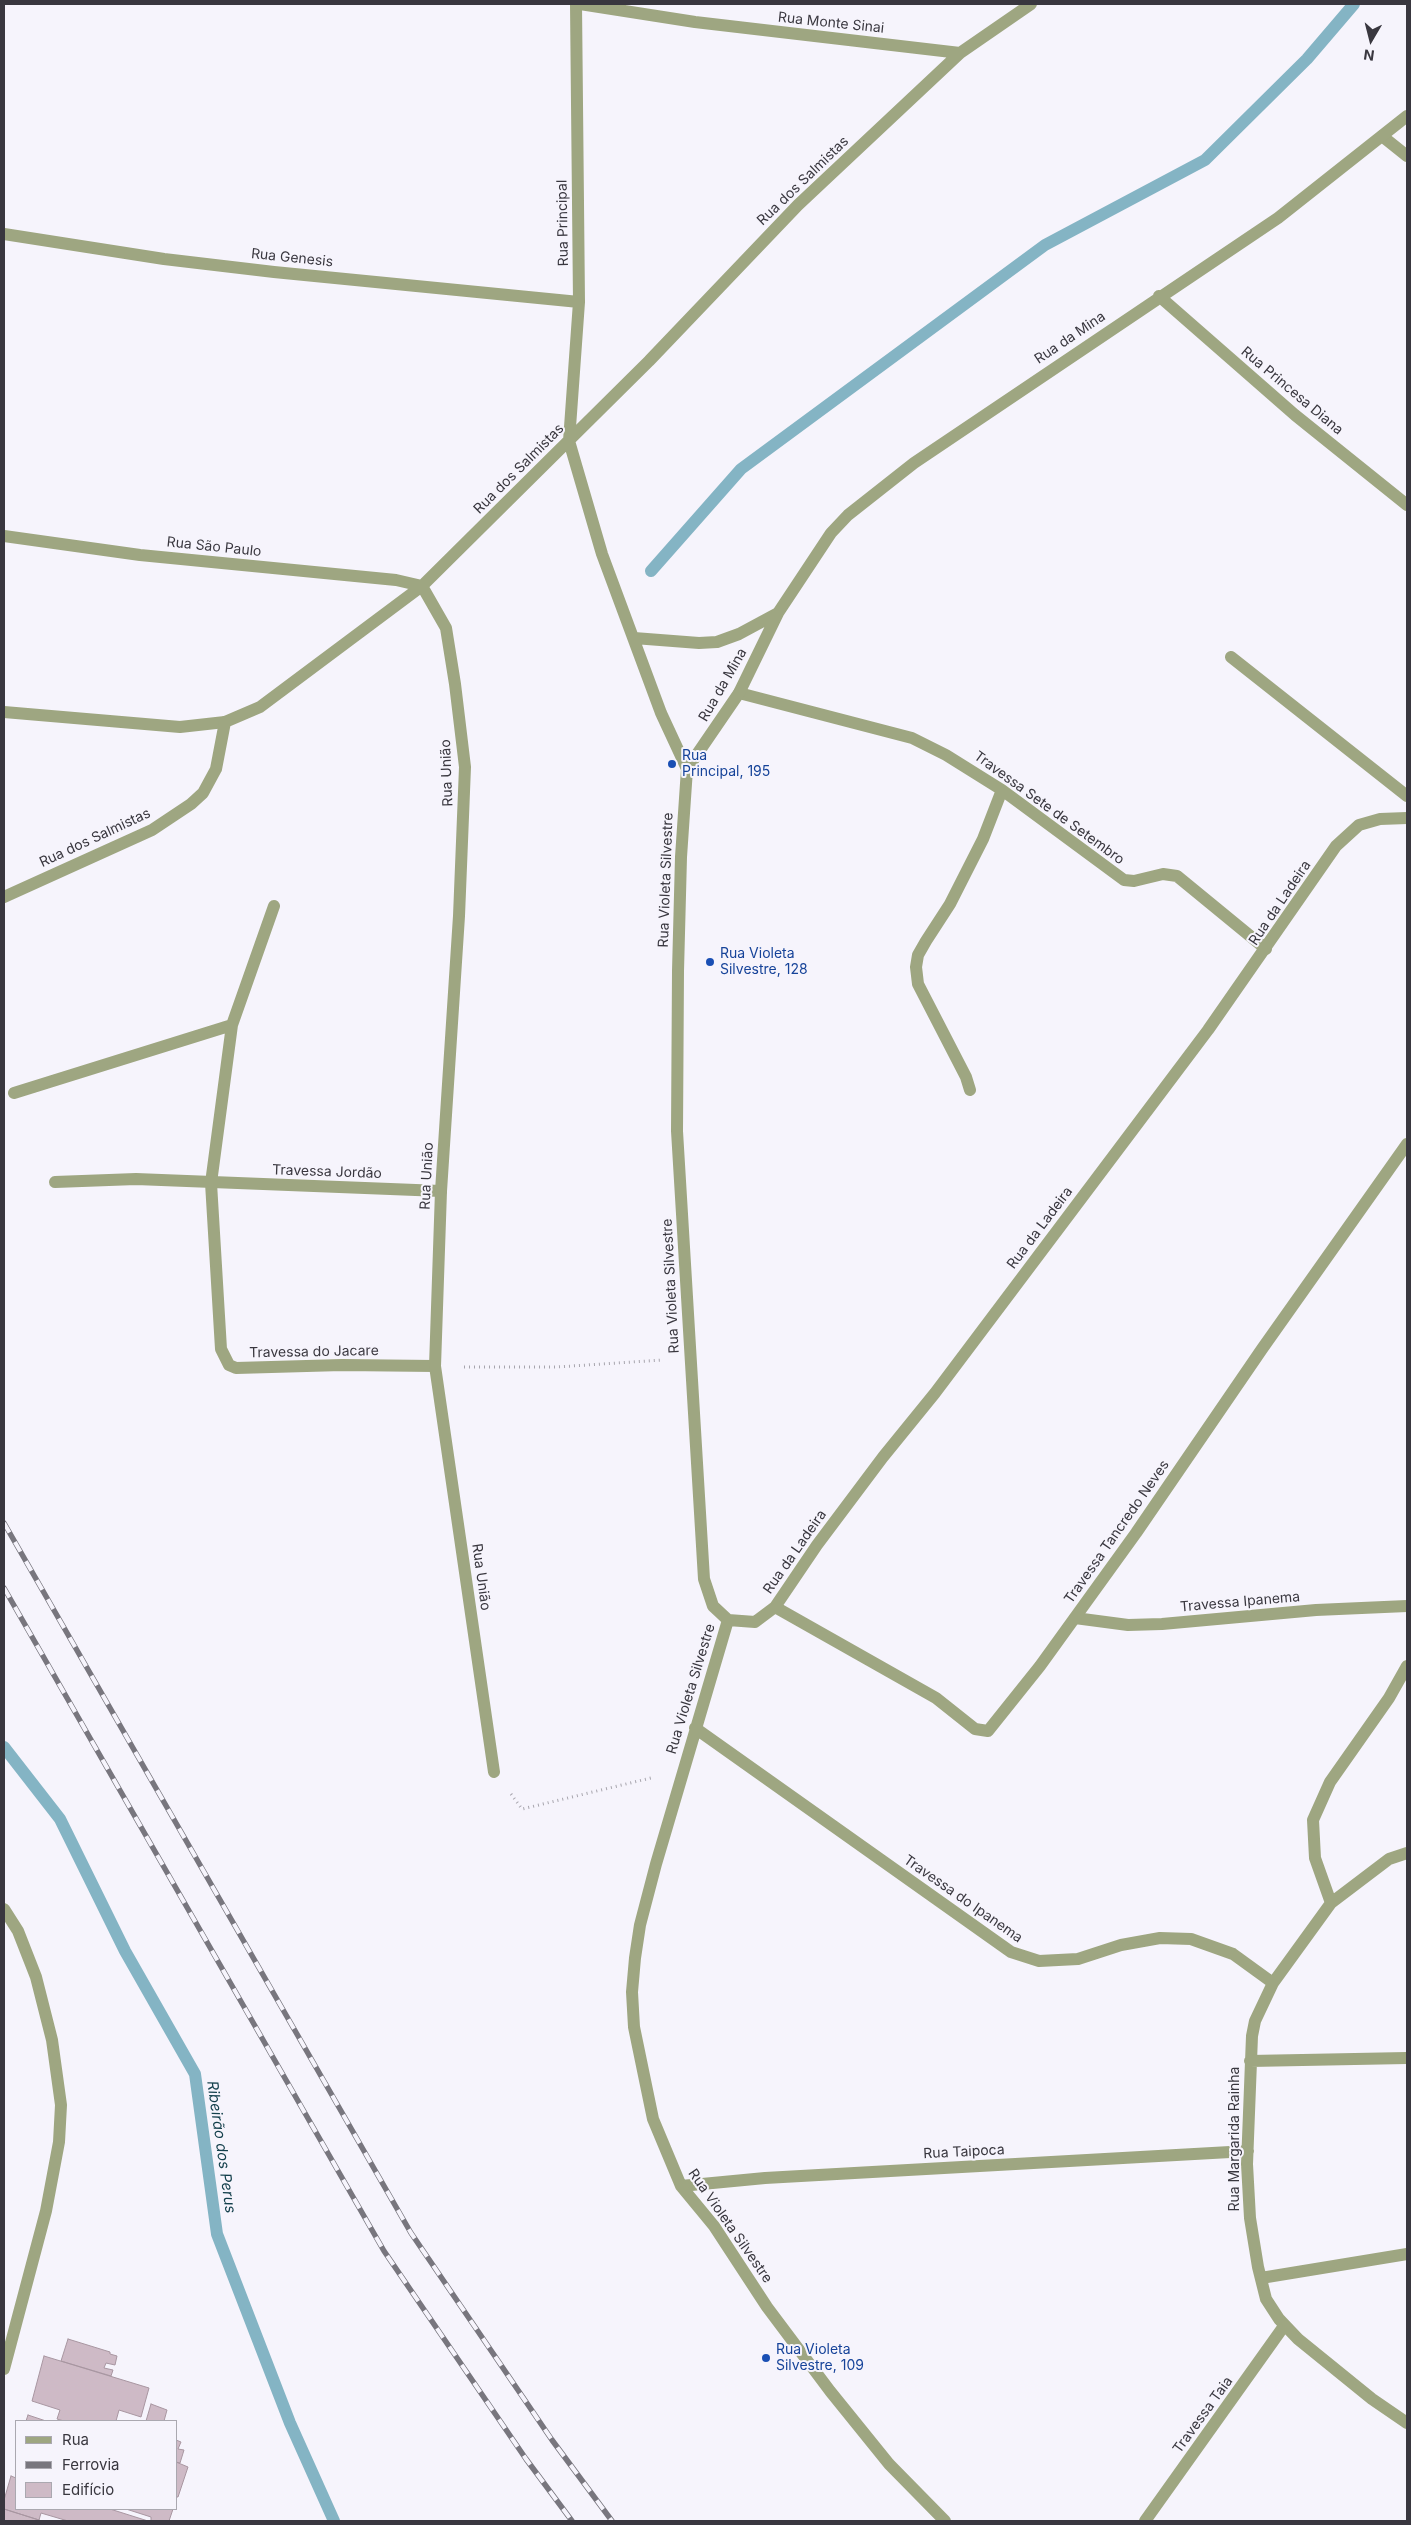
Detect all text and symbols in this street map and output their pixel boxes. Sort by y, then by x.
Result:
street label: Rua Monte Sinai [777,9,885,37]
north arrow [1346,15,1396,65]
text: N [1362,46,1375,65]
street label: Rua dos Salmistas [754,133,852,229]
street label: Rua Principal [554,180,572,266]
street label: Rua Genesis [250,245,334,271]
street label: Rua da Mina [1031,308,1109,368]
street label: Rua Princesa Diana [1238,343,1346,439]
street label: Rua dos Salmistas [470,420,568,518]
street label: Rua São Paulo [166,534,262,560]
street label: Rua da Mina [695,645,751,725]
street label: Rua União [437,739,457,807]
place label: Rua Principal, 195 [682,748,770,780]
street label: Travessa Sete de Setembro [970,748,1128,868]
marker: Rua Principal, 195 [666,758,678,770]
street label: Rua dos Salmistas [37,805,153,871]
street label: Rua Violeta Silvestre [655,812,677,948]
street label: Rua da Ladeira [1245,857,1315,949]
place label: Rua Violeta Silvestre, 128 [720,946,808,979]
marker: Rua Violeta Silvestre, 128 [704,956,716,968]
street label: Rua União [417,1142,437,1210]
street label: Travessa Jordão [272,1162,382,1182]
street label: Rua da Ladeira [1004,1184,1076,1272]
street label: Rua Violeta Silvestre [659,1218,683,1354]
street label: Travessa do Jacare [249,1342,379,1362]
street label: Travessa Tancredo Neves [1061,1457,1173,1607]
street label: Rua da Ladeira [760,1507,830,1597]
street label: Rua União [468,1542,494,1612]
street label: Travessa Ipanema [1179,1588,1301,1616]
street label: Rua Violeta Silvestre [663,1622,719,1756]
street label: Travessa do Ipanema [900,1852,1026,1946]
street label: Rua Margarida Rainha [1227,2067,1243,2211]
water label: Ribeirão dos Perus [203,2080,239,2214]
street label: Rua Taipoca [923,2141,1005,2163]
street label: Rua Violeta Silvestre [684,2166,776,2286]
place label: Rua Violeta Silvestre, 109 [776,2342,864,2374]
marker: Rua Violeta Silvestre, 109 [760,2352,772,2364]
street label: Travessa Taia [1170,2373,1236,2457]
legend [15,2420,178,2510]
text: Rua [62,2430,89,2449]
text: Ferrovia [62,2455,119,2474]
text: Edifício [62,2480,114,2499]

